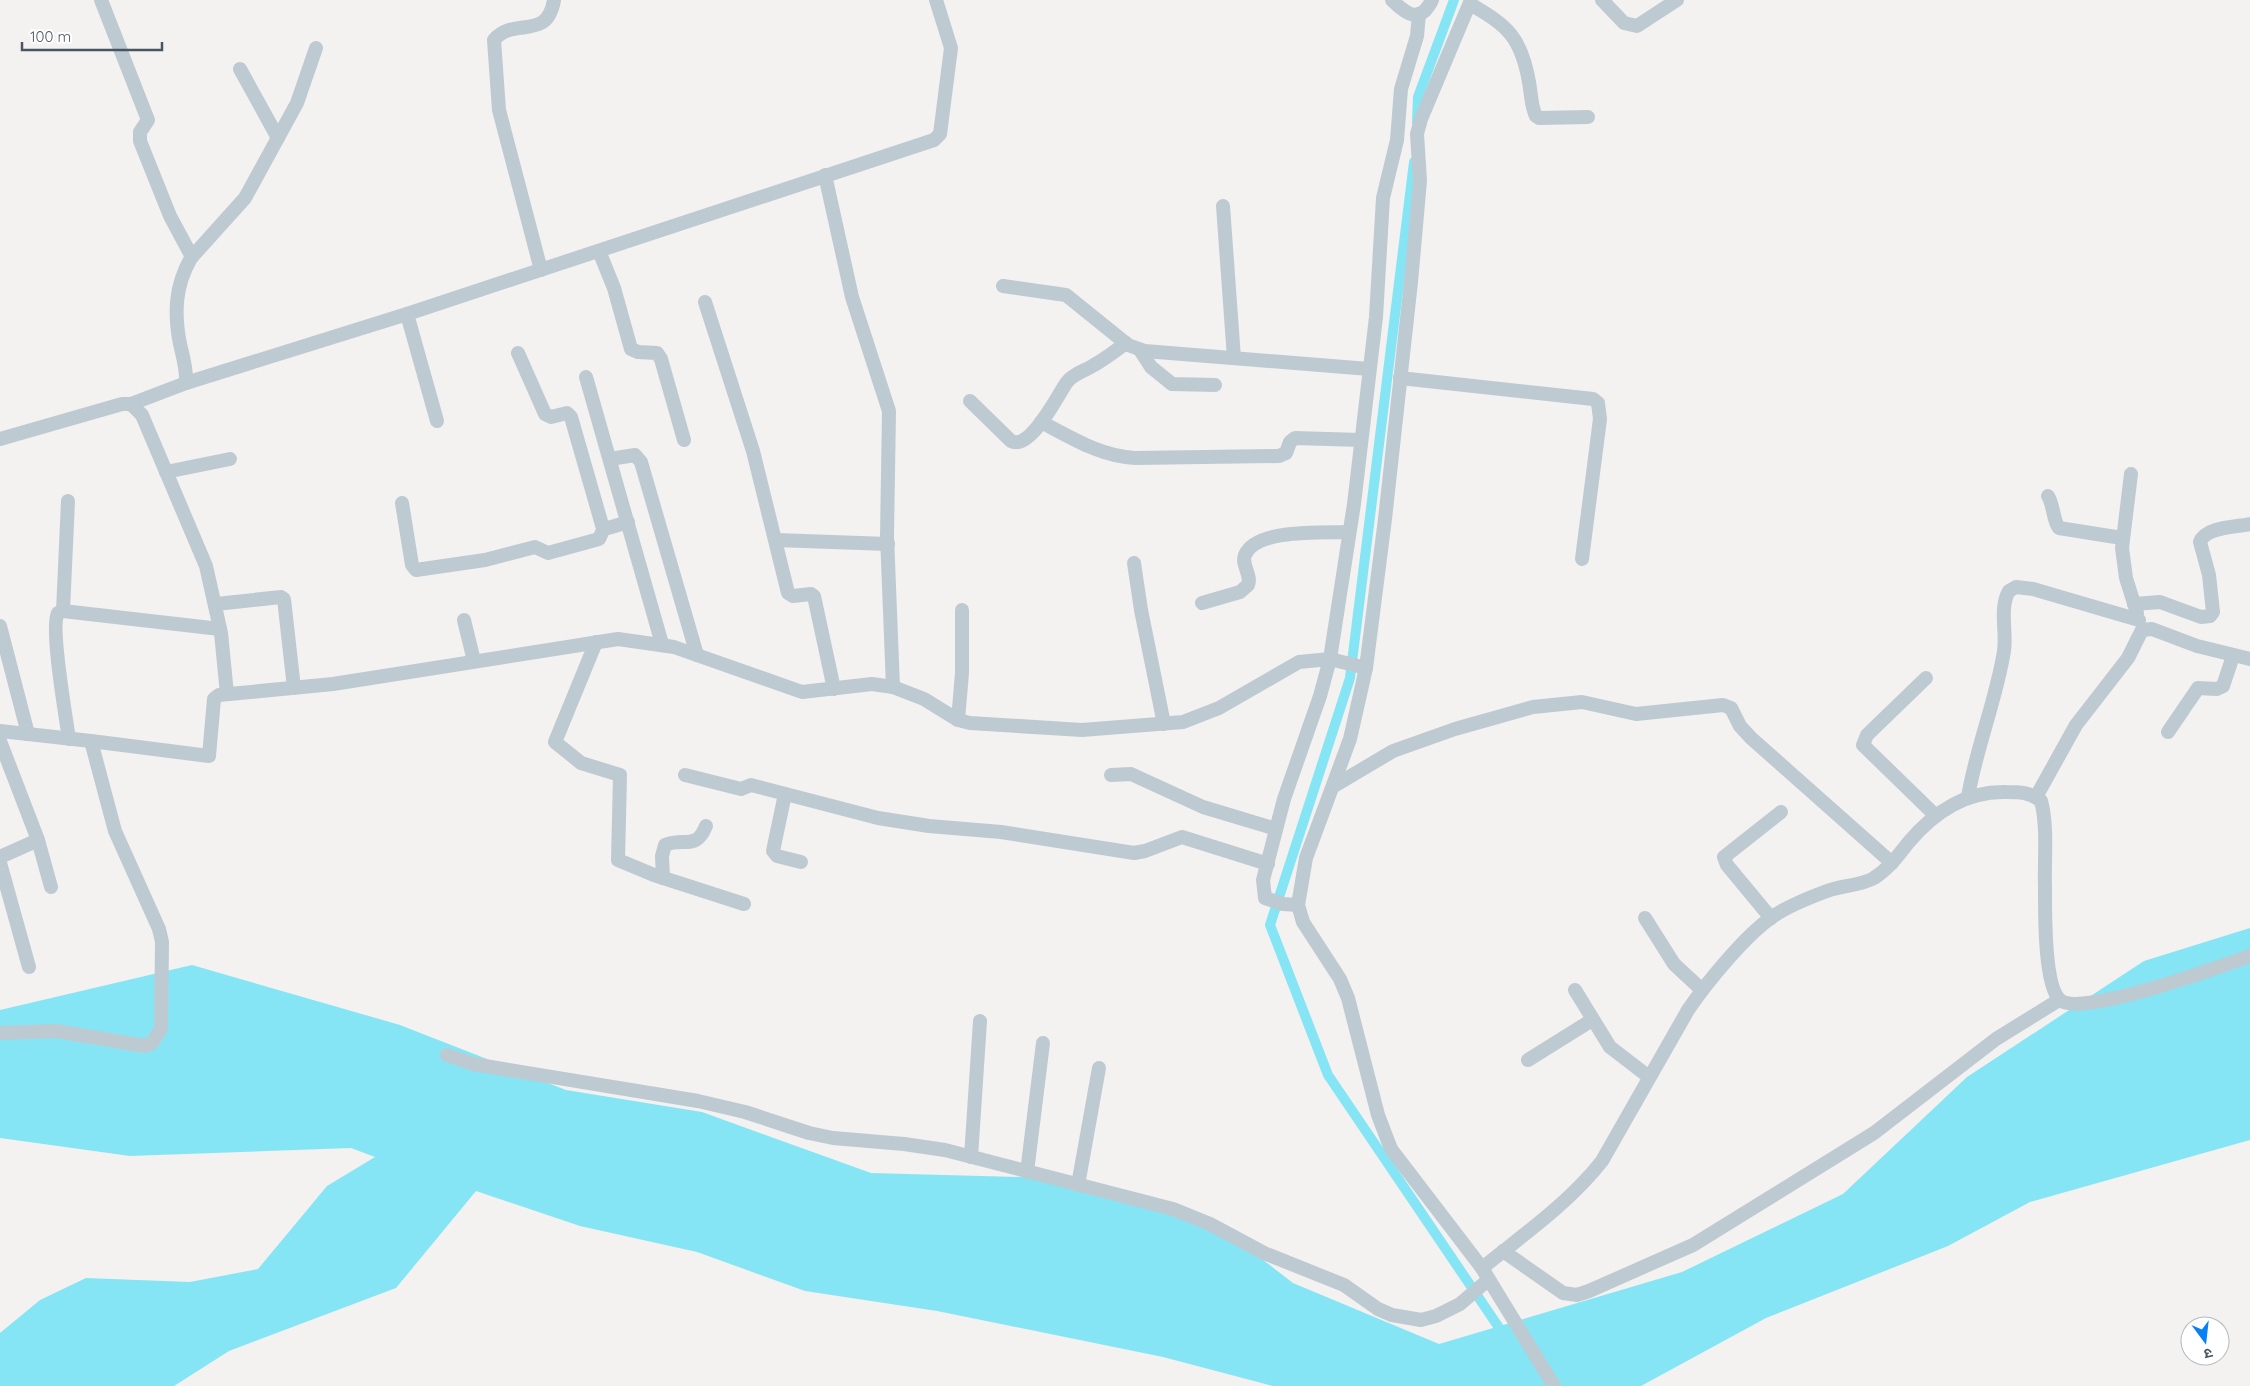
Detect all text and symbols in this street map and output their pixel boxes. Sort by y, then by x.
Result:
scale bar [22,20,162,52]
text: 100 m [30,27,71,46]
north arrow [2180,1316,2230,1366]
text: उ [2201,1344,2215,1364]

